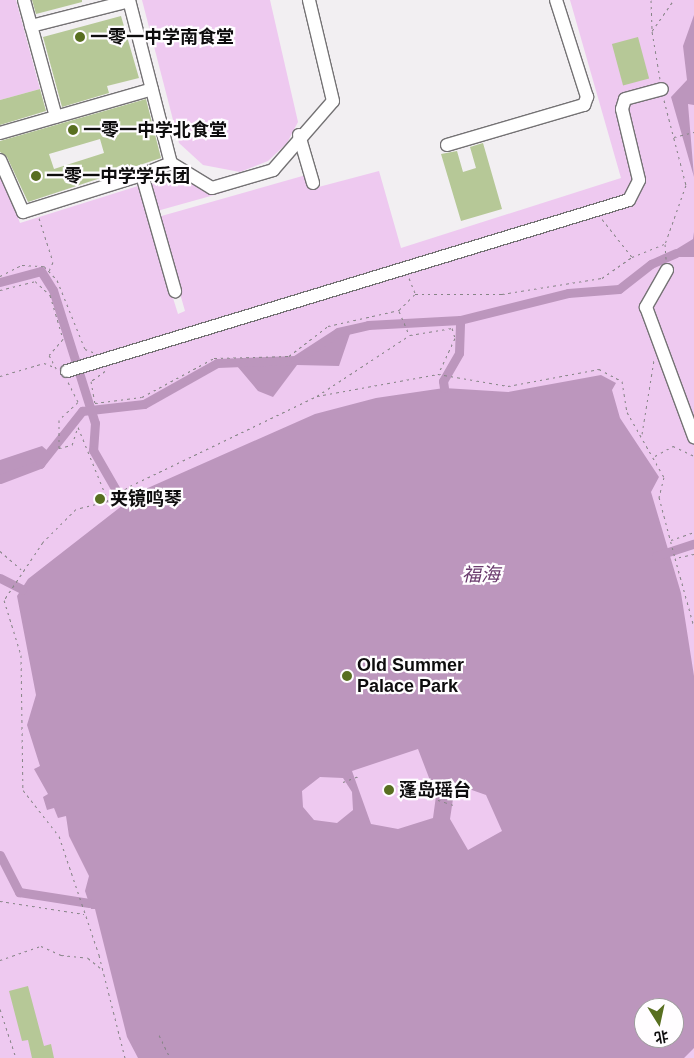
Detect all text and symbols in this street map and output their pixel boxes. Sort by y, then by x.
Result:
place label: 一零一中学南食堂 [90,26,234,48]
marker: 一零一中学南食堂 [74,31,86,43]
place label: 一零一中学北食堂 [83,119,227,141]
marker: 一零一中学北食堂 [67,124,79,136]
place label: 一零一中学学乐团 [46,165,190,187]
marker: 一零一中学学乐团 [30,170,42,182]
place label: 夹镜鸣琴 [110,488,182,510]
marker: 夹镜鸣琴 [94,493,106,505]
water label: 福海 [462,564,500,586]
place label: Old Summer Palace Park [357,655,464,698]
marker: Old Summer Palace Park [341,670,353,682]
place label: 蓬岛瑶台 [399,779,471,801]
marker: 蓬岛瑶台 [383,784,395,796]
north arrow [634,998,684,1048]
text: 北 [653,1028,670,1046]

